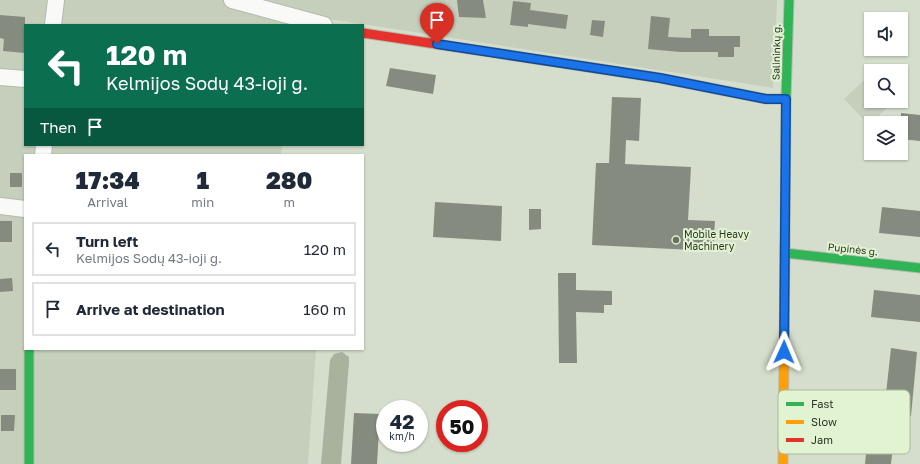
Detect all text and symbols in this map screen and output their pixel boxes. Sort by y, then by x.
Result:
pin [420,3,454,44]
icon: arrive [426,9,448,31]
map controls [864,12,908,160]
button: sound [864,12,908,56]
street label: Salininkų g. [770,24,782,80]
text: 120 m [106,38,187,71]
icon: left [40,40,92,92]
button: search [864,64,908,108]
text: Kelmijos Sodų 43-ioji g. [106,72,308,94]
icon: arrive [84,116,106,138]
button: layers [864,116,908,160]
text: Then [40,118,76,136]
text: 17:34 [76,165,140,194]
text: 1 [196,165,209,194]
text: 280 [266,165,312,194]
text: Arrival [87,194,128,210]
text: min [191,194,214,210]
text: m [283,194,295,210]
place label: Mobile Heavy Machinery [684,228,750,252]
text: Turn left [76,232,138,250]
marker: Mobile Heavy Machinery [671,235,681,245]
icon: left [42,238,64,260]
text: 120 m [304,240,346,258]
street label: Pupinės g. [827,240,879,258]
text: Kelmijos Sodų 43-ioji g. [76,250,222,266]
icon: arrive [42,298,64,320]
text: Arrive at destination [76,300,225,318]
text: 160 m [303,300,346,318]
position arrow [763,331,805,373]
legend [778,390,910,454]
text: Fast [811,397,834,410]
speed limit sign: 50 [436,400,488,452]
text: 42 [390,409,414,433]
text: Slow [811,415,837,428]
text: km/h [389,430,415,442]
text: Jam [811,433,833,446]

